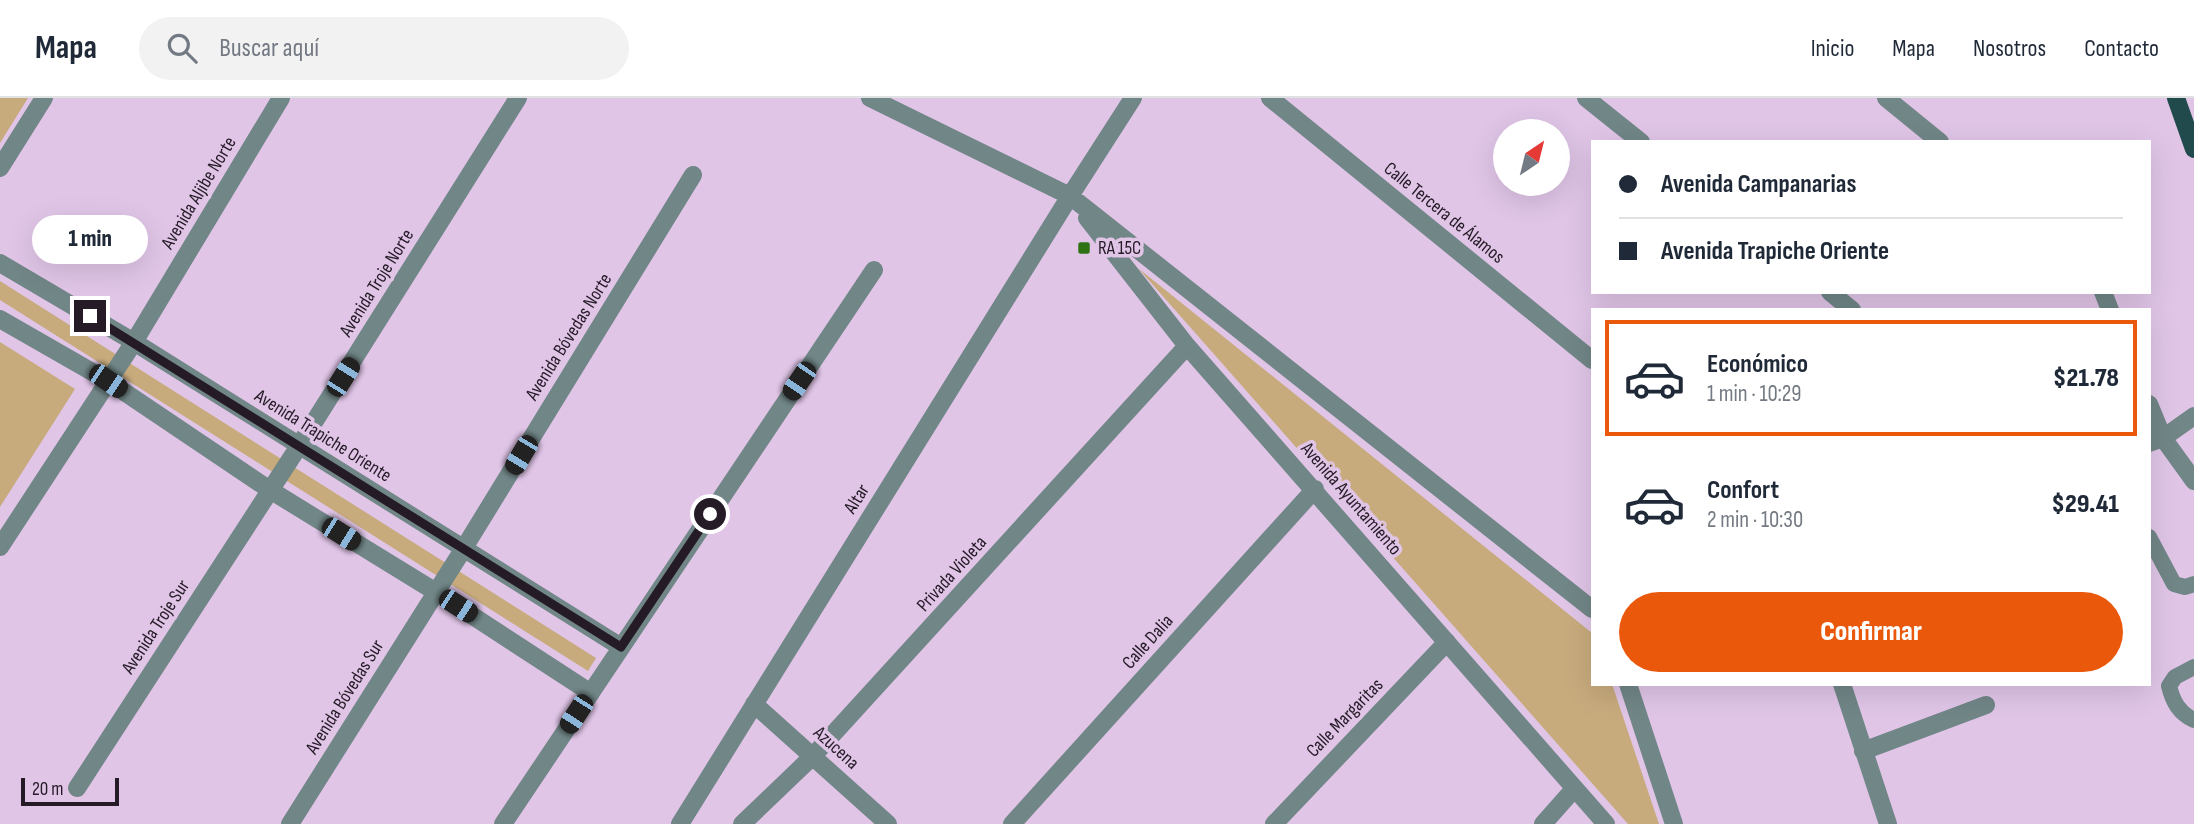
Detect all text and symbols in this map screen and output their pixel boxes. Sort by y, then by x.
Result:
search box [139,17,629,80]
text: Mapa [35,28,97,68]
icon: search [163,29,201,67]
text: Buscar aquí [219,33,319,64]
text: Inicio [1811,34,1854,63]
text: Mapa [1892,34,1935,63]
text: Nosotros [1973,34,2046,63]
text: Contacto [2084,34,2159,63]
north arrow [1493,119,1570,196]
map controls [1493,119,1570,196]
street label: Avenida Aljibe Norte [156,133,242,254]
street label: Calle Tercera de Álamos [1379,157,1509,269]
text: Avenida Campanarias [1661,169,1856,200]
callout: 1 min [32,214,148,264]
text: 1 min [68,225,112,253]
street label: Avenida Troje Norte [334,225,419,342]
text: Avenida Trapiche Oriente [1661,236,1889,267]
place label: RA 15C [1098,237,1141,260]
marker: RA 15C [1076,240,1092,256]
street label: Avenida Bóvedas Norte [520,269,617,406]
route end [74,300,106,332]
icon: car [1623,347,1686,410]
text: Económico [1707,349,1808,380]
car [323,354,364,400]
car [779,358,820,404]
car [85,361,132,401]
text: $21.78 [2053,363,2119,394]
text: 1 min · 10:29 [1707,380,1802,408]
street label: Avenida Trapiche Oriente [250,384,396,487]
car [502,432,541,478]
street label: Avenida Ayuntamiento [1295,437,1406,560]
icon: car [1623,473,1686,536]
text: Confort [1707,475,1779,506]
street label: Altar [839,480,875,519]
text: $29.41 [2052,489,2119,520]
route start [694,498,726,530]
text: 2 min · 10:30 [1707,506,1803,534]
car [318,514,365,554]
street label: Privada Violeta [912,531,992,617]
street label: Avenida Troje Sur [117,575,195,679]
car [435,586,482,626]
button: Confirmar [1619,592,2123,672]
street label: Calle Dalia [1118,610,1178,674]
street label: Avenida Bóvedas Sur [300,635,390,759]
street label: Calle Margaritas [1302,674,1388,762]
car [556,691,597,737]
street label: Azucena [808,721,864,774]
scale bar [21,775,119,807]
text: 20 m [32,778,64,801]

